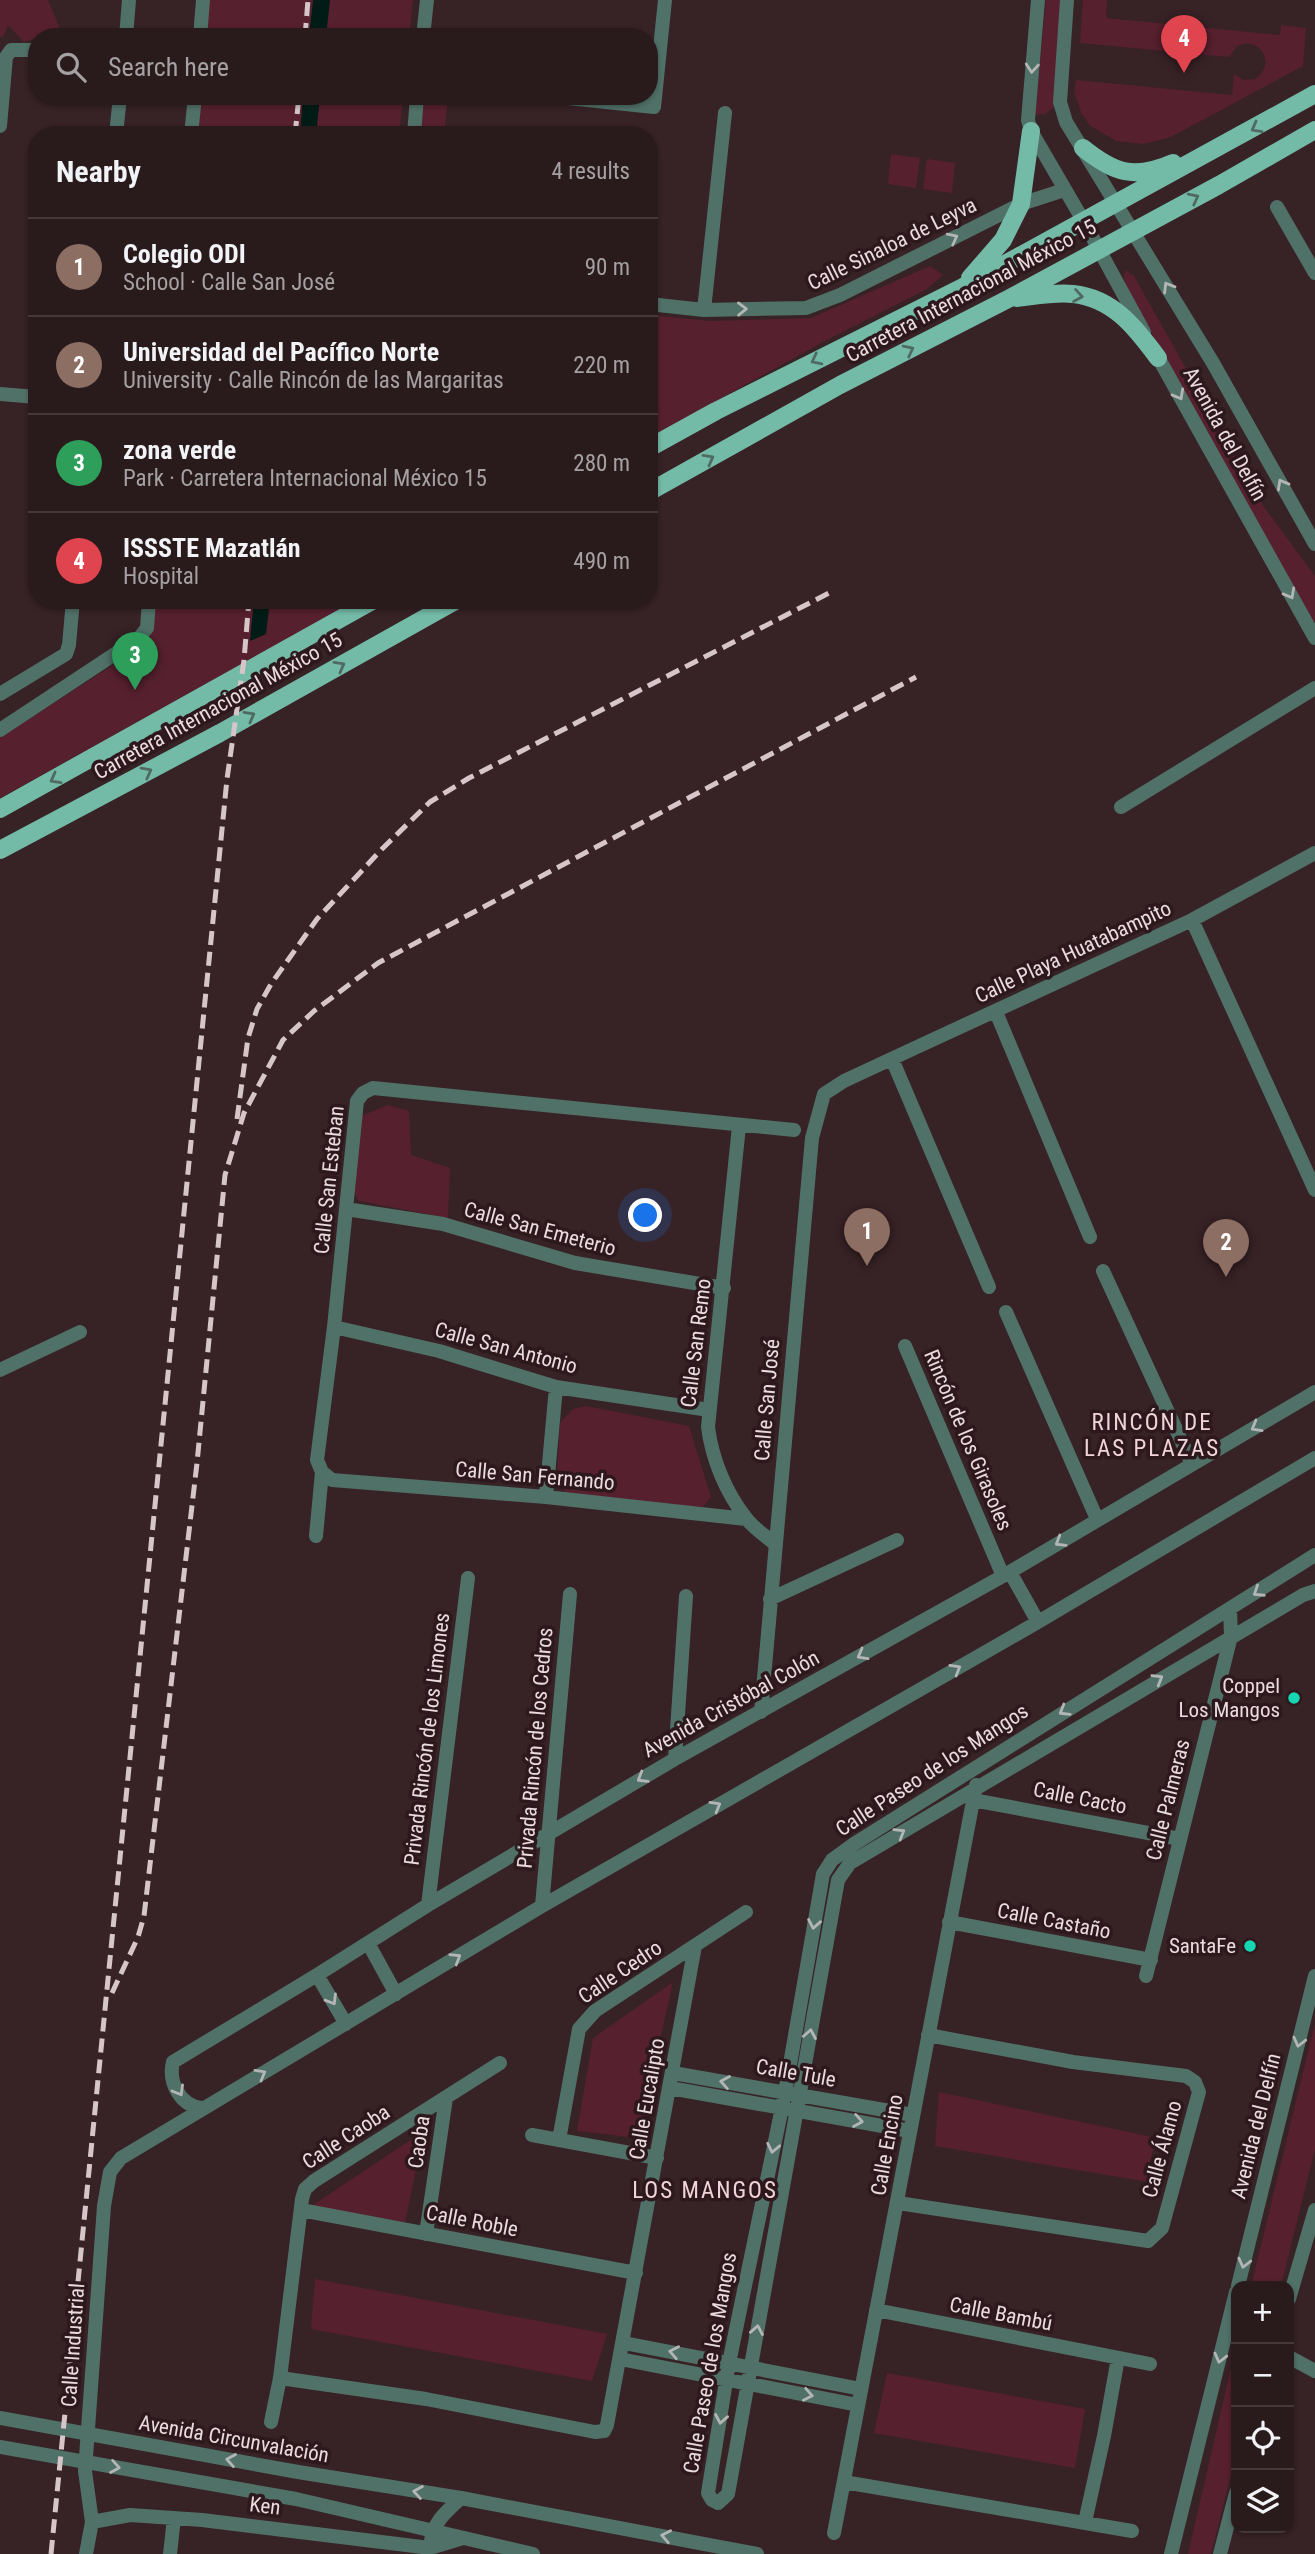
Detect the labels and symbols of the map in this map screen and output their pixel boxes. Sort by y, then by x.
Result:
pin: 4 [1161,15,1207,73]
one-way arrow [1025,63,1040,74]
one-way arrow [1250,120,1263,133]
street label: Calle Sinaloa de Leyva [804,193,980,295]
one-way arrow [1187,193,1199,207]
street label: Carretera Internacional México 15 [842,215,1100,367]
one-way arrow [946,233,958,247]
one-way arrow [1163,282,1176,295]
one-way arrow [1072,288,1084,303]
one-way arrow [737,301,747,317]
one-way arrow [901,345,914,359]
one-way arrow [811,352,823,366]
street label: Avenida del Delfín [1178,363,1272,505]
one-way arrow [1171,388,1184,401]
one-way arrow [701,454,714,467]
one-way arrow [1277,479,1290,492]
one-way arrow [1282,586,1295,599]
street label: Carretera Internacional México 15 [90,628,346,784]
pin: 3 [112,632,158,690]
one-way arrow [333,661,346,674]
one-way arrow [243,711,255,724]
one-way arrow [139,767,152,780]
one-way arrow [49,771,62,784]
street label: Calle Playa Huatabampito [971,896,1175,1008]
street label: Calle San Esteban [309,1105,349,1255]
street label: Calle San Emeterio [461,1197,619,1261]
your location [628,1198,662,1232]
pin: 1 [844,1208,890,1266]
pin: 2 [1203,1219,1249,1277]
street label: Calle San Remo [676,1277,716,1409]
street label: Calle San Antonio [432,1317,580,1379]
street label: Calle San José [750,1338,784,1462]
street label: Rincón de los Girasoles [919,1346,1017,1534]
district label: RINCÓN DE LAS PLAZAS [1084,1408,1220,1462]
one-way arrow [1251,1419,1264,1432]
street label: Calle San Fernando [454,1457,616,1495]
one-way arrow [1054,1534,1067,1547]
one-way arrow [1252,1584,1265,1597]
street label: Privada Rincón de los Limones [400,1611,454,1867]
street label: Privada Rincón de los Cedros [513,1627,557,1869]
street label: Avenida Cristóbal Colón [639,1646,823,1762]
one-way arrow [857,1647,870,1660]
one-way arrow [949,1664,962,1677]
one-way arrow [1151,1674,1164,1687]
place label: Coppel Los Mangos [1179,1674,1280,1722]
marker: Coppel Los Mangos [1286,1690,1302,1706]
street label: Calle Paseo de los Mangos [832,1699,1032,1841]
one-way arrow [1058,1703,1071,1716]
street label: Calle Palmeras [1141,1737,1195,1863]
one-way arrow [637,1770,650,1783]
street label: Calle Cacto [1031,1777,1129,1819]
one-way arrow [709,1801,722,1814]
one-way arrow [892,1829,905,1842]
street label: Calle Castaño [995,1898,1113,1944]
one-way arrow [807,1918,822,1930]
place label: SantaFe [1169,1934,1236,1958]
street label: Calle Cedro [574,1935,666,2009]
marker: SantaFe [1242,1938,1258,1954]
one-way arrow [449,1953,462,1966]
one-way arrow [324,1992,337,2005]
one-way arrow [802,2028,817,2040]
street label: Calle Eucalipto [625,2036,669,2162]
one-way arrow [1292,2036,1307,2048]
street label: Avenida del Delfín [1226,2051,1286,2201]
street label: Calle Tule [754,2054,838,2092]
one-way arrow [253,2069,266,2082]
one-way arrow [719,2075,731,2090]
one-way arrow [171,2083,184,2096]
street label: Calle Encino [866,2093,908,2197]
street label: Calle Álamo [1138,2098,1186,2200]
street label: Calle Caoba [298,2100,394,2174]
one-way arrow [852,2113,864,2128]
street label: Caoba [403,2114,435,2170]
one-way arrow [766,2142,781,2154]
district label: LOS MANGOS [632,2177,778,2204]
street label: Calle Roble [424,2200,520,2242]
street label: Calle Paseo de los Mangos [679,2251,741,2475]
one-way arrow [1237,2257,1252,2269]
street label: Calle Industrial [57,2282,89,2408]
street label: Calle Bambú [948,2292,1054,2336]
one-way arrow [749,2325,764,2336]
one-way arrow [668,2346,680,2361]
one-way arrow [1214,2352,1228,2364]
one-way arrow [802,2387,814,2402]
street label: Avenida Circunvalación [137,2410,331,2468]
one-way arrow [714,2413,729,2425]
one-way arrow [225,2453,237,2468]
one-way arrow [110,2459,121,2474]
one-way arrow [412,2484,424,2499]
street label: Ken [248,2492,282,2520]
one-way arrow [660,2530,672,2545]

